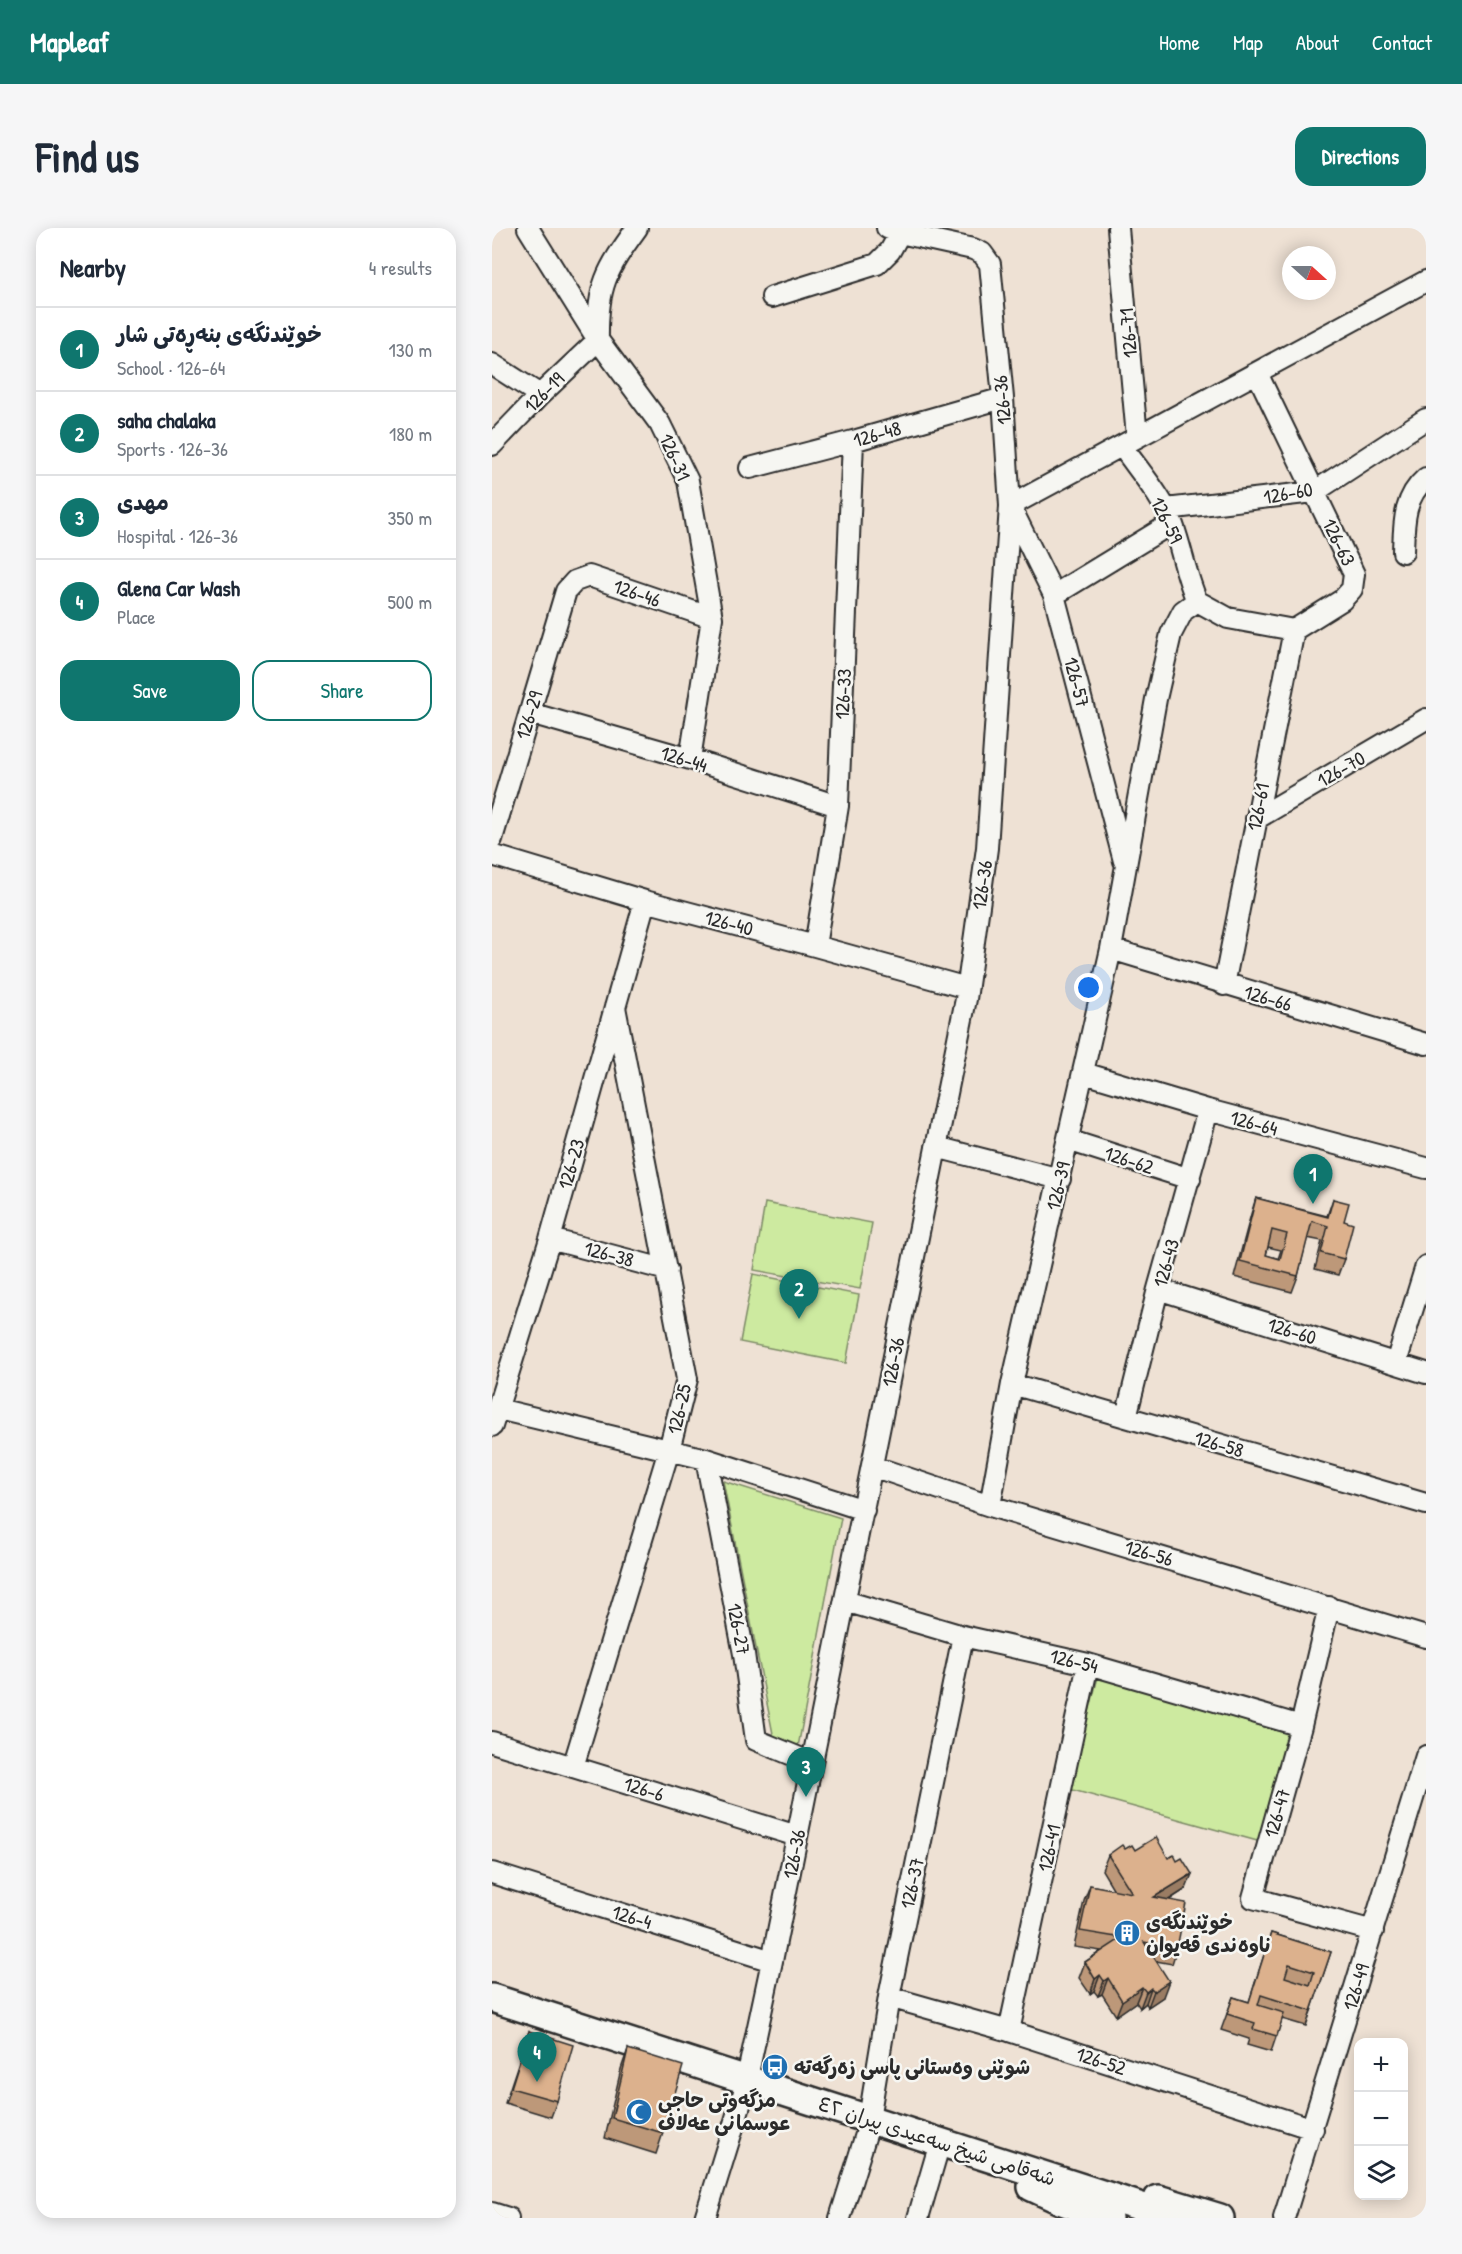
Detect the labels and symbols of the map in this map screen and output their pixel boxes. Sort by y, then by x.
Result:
north arrow [1282,246,1336,300]
street label: 126-71 [1112,307,1143,359]
street label: 126-19 [517,365,570,418]
street label: 126-36 [986,374,1017,426]
street label: 126-48 [850,414,904,453]
street label: 126-31 [653,429,698,485]
street label: 126-60 [1261,475,1315,510]
street label: 126-59 [1145,492,1190,547]
street label: 126-63 [1316,514,1362,570]
street label: 126-46 [610,572,664,613]
street label: 126-57 [1058,654,1097,710]
street label: 126-33 [828,668,857,720]
street label: 126-29 [508,687,549,742]
street label: 126-44 [657,739,711,778]
street label: 126-70 [1312,744,1370,793]
street label: 126-61 [1240,781,1275,833]
street label: 126-36 [965,858,998,911]
street label: 126-40 [702,903,756,942]
your location [1074,973,1103,1002]
street label: 126-66 [1241,978,1295,1017]
street label: 126-64 [1227,1103,1281,1142]
street label: 126-23 [551,1136,591,1192]
street label: 126-62 [1101,1139,1158,1180]
pin: 1 [1294,1154,1332,1204]
street label: 126-39 [1039,1159,1076,1213]
street label: 126-38 [581,1234,637,1273]
street label: 126-43 [1146,1235,1185,1290]
pin: 2 [780,1270,818,1319]
street label: 126-60 [1264,1310,1320,1351]
street label: 126-36 [875,1335,910,1389]
street label: 126-25 [660,1381,697,1437]
street label: 126-58 [1191,1424,1247,1463]
street label: 126-56 [1122,1533,1176,1572]
street label: 126-27 [721,1601,758,1657]
street label: 126-54 [1047,1642,1101,1679]
pin: 3 [786,1748,826,1797]
street label: 126-6 [621,1770,668,1807]
street label: 126-47 [1257,1785,1296,1841]
street label: 126-41 [1030,1822,1067,1874]
street label: 126-36 [776,1827,811,1881]
street label: 126-37 [893,1855,930,1911]
street label: 126-4 [609,1898,655,1935]
place label: خوێندنگەی ناوەندی قەیوان [1146,1908,1270,1958]
building icon: خوێندنگەی ناوەندی قەیوان [1112,1918,1142,1948]
street label: 126-49 [1336,1960,1375,2014]
pin: 4 [518,2032,556,2082]
street label: 126-52 [1073,2040,1130,2081]
bus stop icon: شوێنی وەستانی پاسی زەرگەتە [760,2052,790,2082]
place label: شوێنی وەستانی پاسی زەرگەتە [794,2053,1030,2080]
place label: مزگەوتی حاجی عوسمانی عەلاف [658,2086,791,2136]
street label: شەقامی شیخ سەعیدی پیران ٤٢ [815,2089,1059,2193]
mosque icon: مزگەوتی حاجی عوسمانی عەلاف [624,2097,654,2127]

